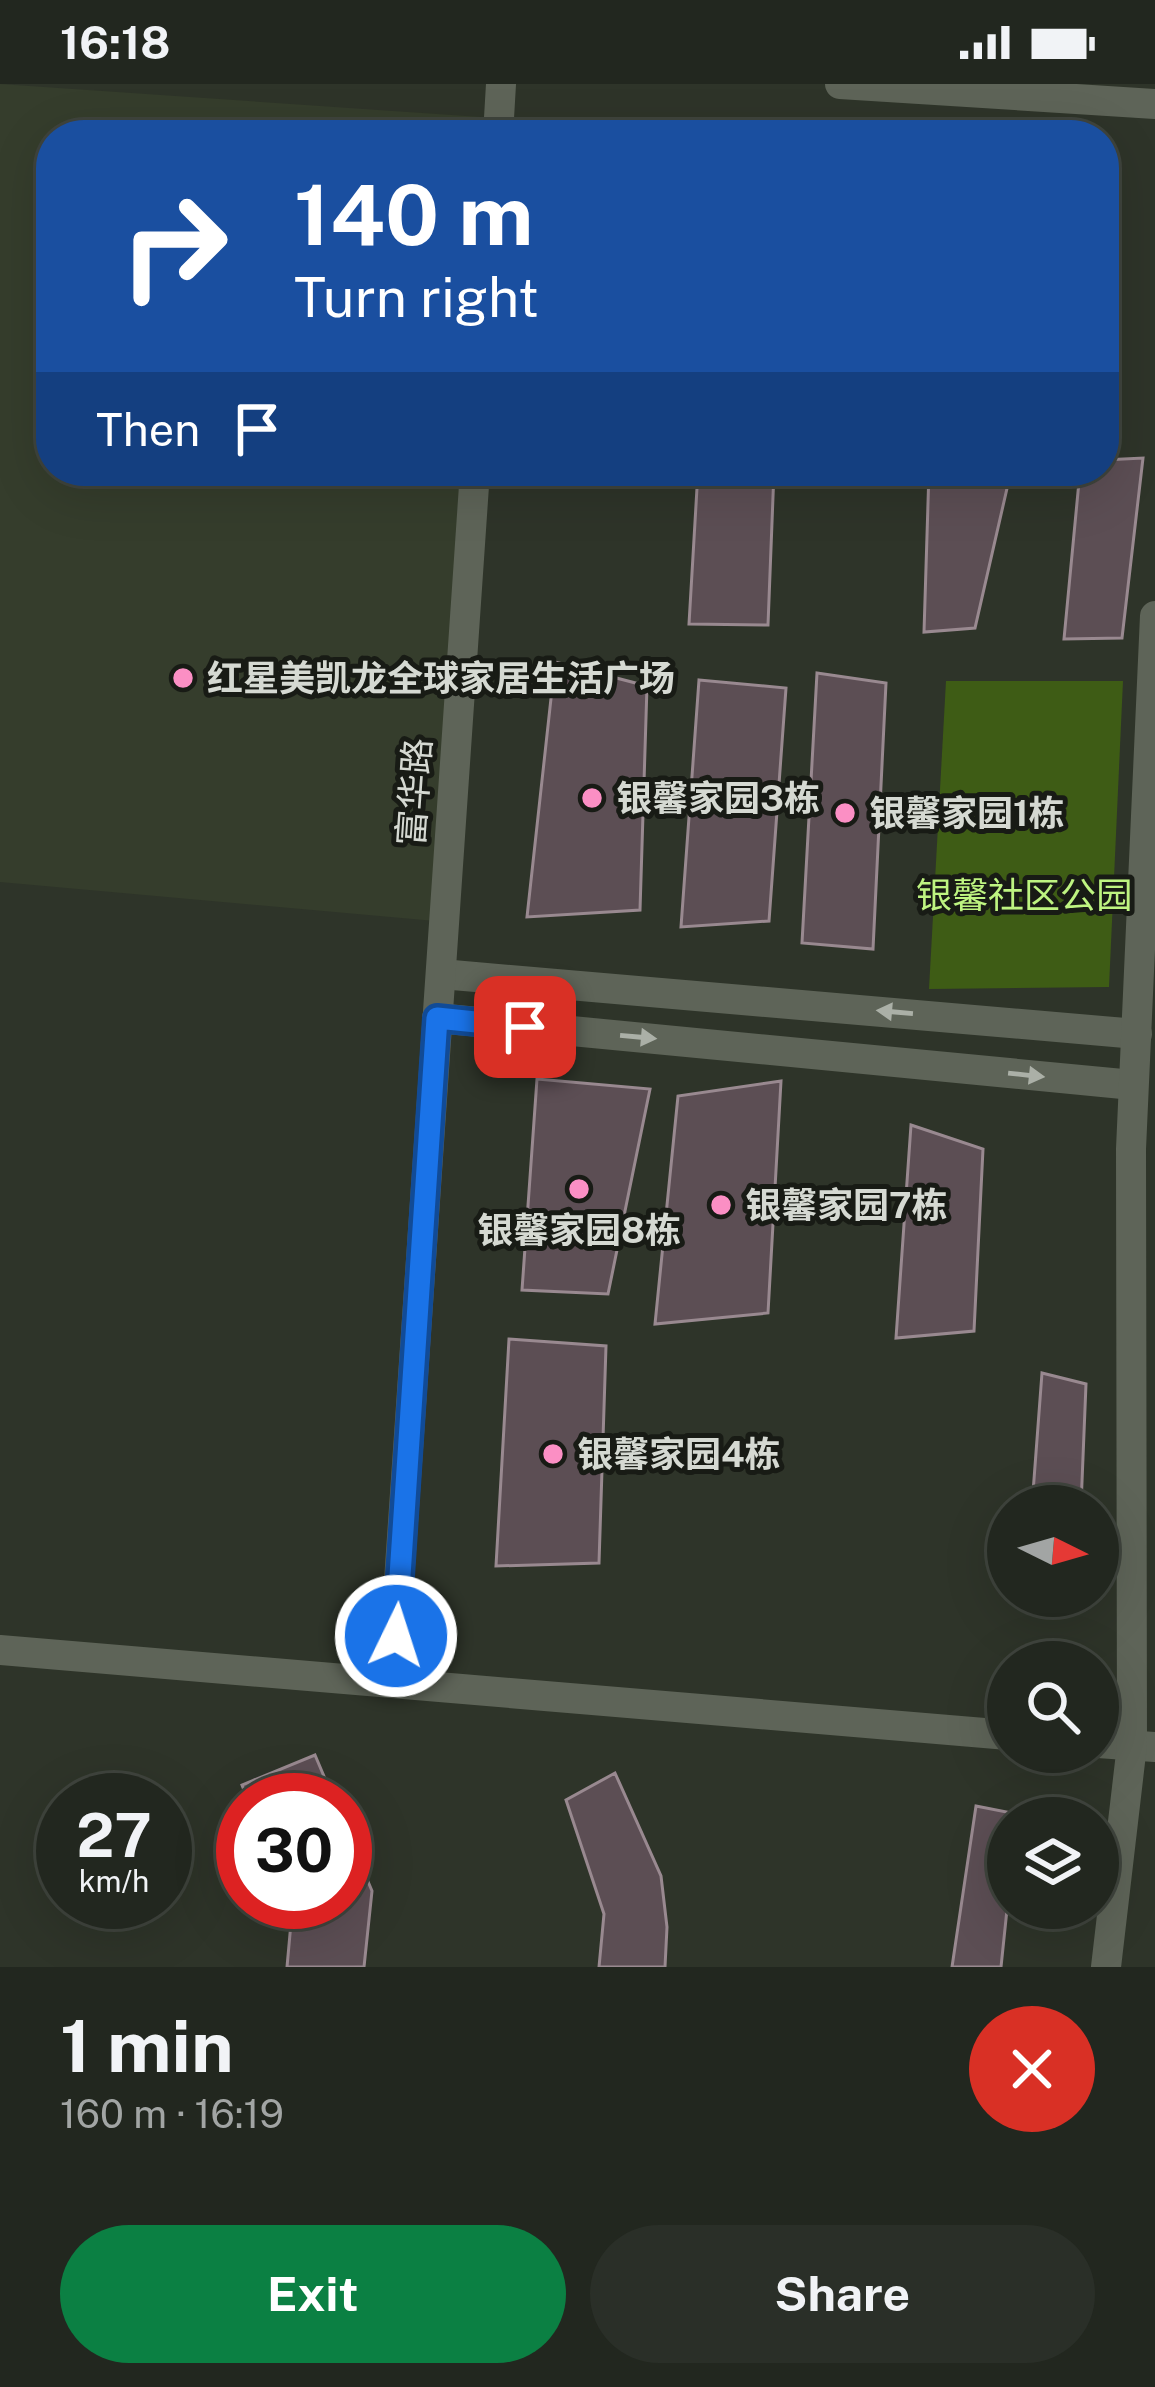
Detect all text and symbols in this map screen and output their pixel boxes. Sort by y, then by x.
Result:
text: 16:18 [60,16,171,69]
text: 140 m [294,165,533,264]
icon: right [96,168,252,324]
text: Turn right [294,266,539,329]
icon: arrive [224,396,290,462]
text: Then [96,403,200,456]
place label: 红星美凯龙全球家居生活广场 [207,657,675,699]
marker: 红星美凯龙全球家居生活广场 [170,665,196,691]
street label: 富华路 [389,737,439,847]
place label: 银馨家园3栋 [616,777,820,819]
marker: 银馨家园3栋 [579,785,605,811]
place label: 银馨家园1栋 [869,792,1064,834]
marker: 银馨家园1栋 [832,800,858,826]
park label: 银馨社区公园 [916,874,1132,916]
pin [474,976,576,1078]
icon: arrive [492,994,558,1060]
one-way arrow [876,1002,913,1021]
one-way arrow [619,1028,657,1047]
one-way arrow [1008,1066,1045,1085]
marker: 银馨家园8栋 [566,1176,592,1202]
place label: 银馨家园7栋 [745,1184,948,1226]
marker: 银馨家园7栋 [708,1192,734,1218]
place label: 银馨家园8栋 [477,1209,681,1251]
place label: 银馨家园4栋 [577,1433,781,1475]
marker: 银馨家园4栋 [540,1441,566,1467]
north arrow [987,1485,1119,1617]
map controls [987,1485,1119,1929]
position arrow [333,1573,459,1699]
button: search [987,1641,1119,1773]
speed limit sign: 30 [216,1773,372,1929]
button: layers [987,1797,1119,1929]
text: 27 [76,1800,152,1871]
text: km/h [79,1863,149,1899]
text: 1 min [60,2004,234,2088]
button: close [969,2006,1095,2132]
text: 160 m · 16:19 [60,2091,284,2137]
button: Exit [60,2225,566,2363]
button: Share [590,2225,1095,2363]

